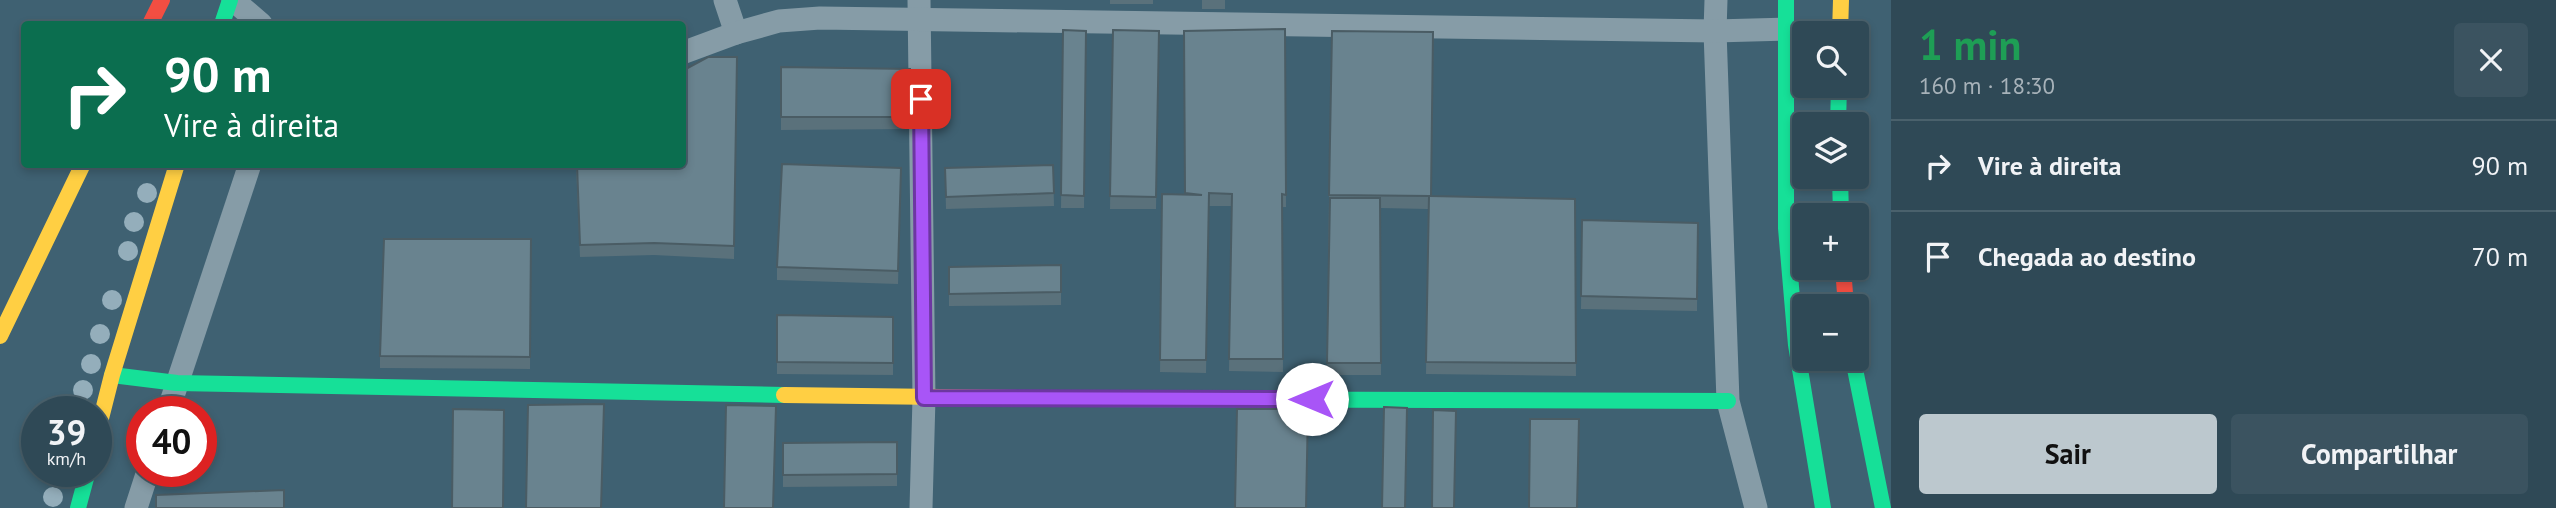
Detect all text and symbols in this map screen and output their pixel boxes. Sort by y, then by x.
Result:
text: 1 min [1919,17,2021,72]
map controls [1792,21,1869,371]
button: search [1792,21,1869,98]
button: close [2454,23,2528,97]
text: 90 m [164,42,271,106]
icon: right [49,49,140,140]
pin [891,69,951,129]
text: 160 m · 18:30 [1919,71,2055,100]
icon: arrive [902,80,940,118]
text: Vire à direita [164,104,339,146]
button: layers [1792,112,1869,189]
icon: right [1919,147,1957,185]
text: Vire à direita [1978,149,2121,182]
text: 90 m [2472,149,2528,182]
button: + [1792,203,1869,280]
icon: arrive [1919,238,1957,276]
text: Chegada ao destino [1978,240,2196,273]
text: 70 m [2472,240,2528,273]
button: − [1792,294,1869,371]
position arrow [1275,362,1349,436]
speed limit sign: 40 [126,396,217,487]
text: 39 [47,409,86,455]
button: Sair [1919,414,2217,494]
button: Compartilhar [2231,414,2528,494]
text: km/h [47,447,86,470]

